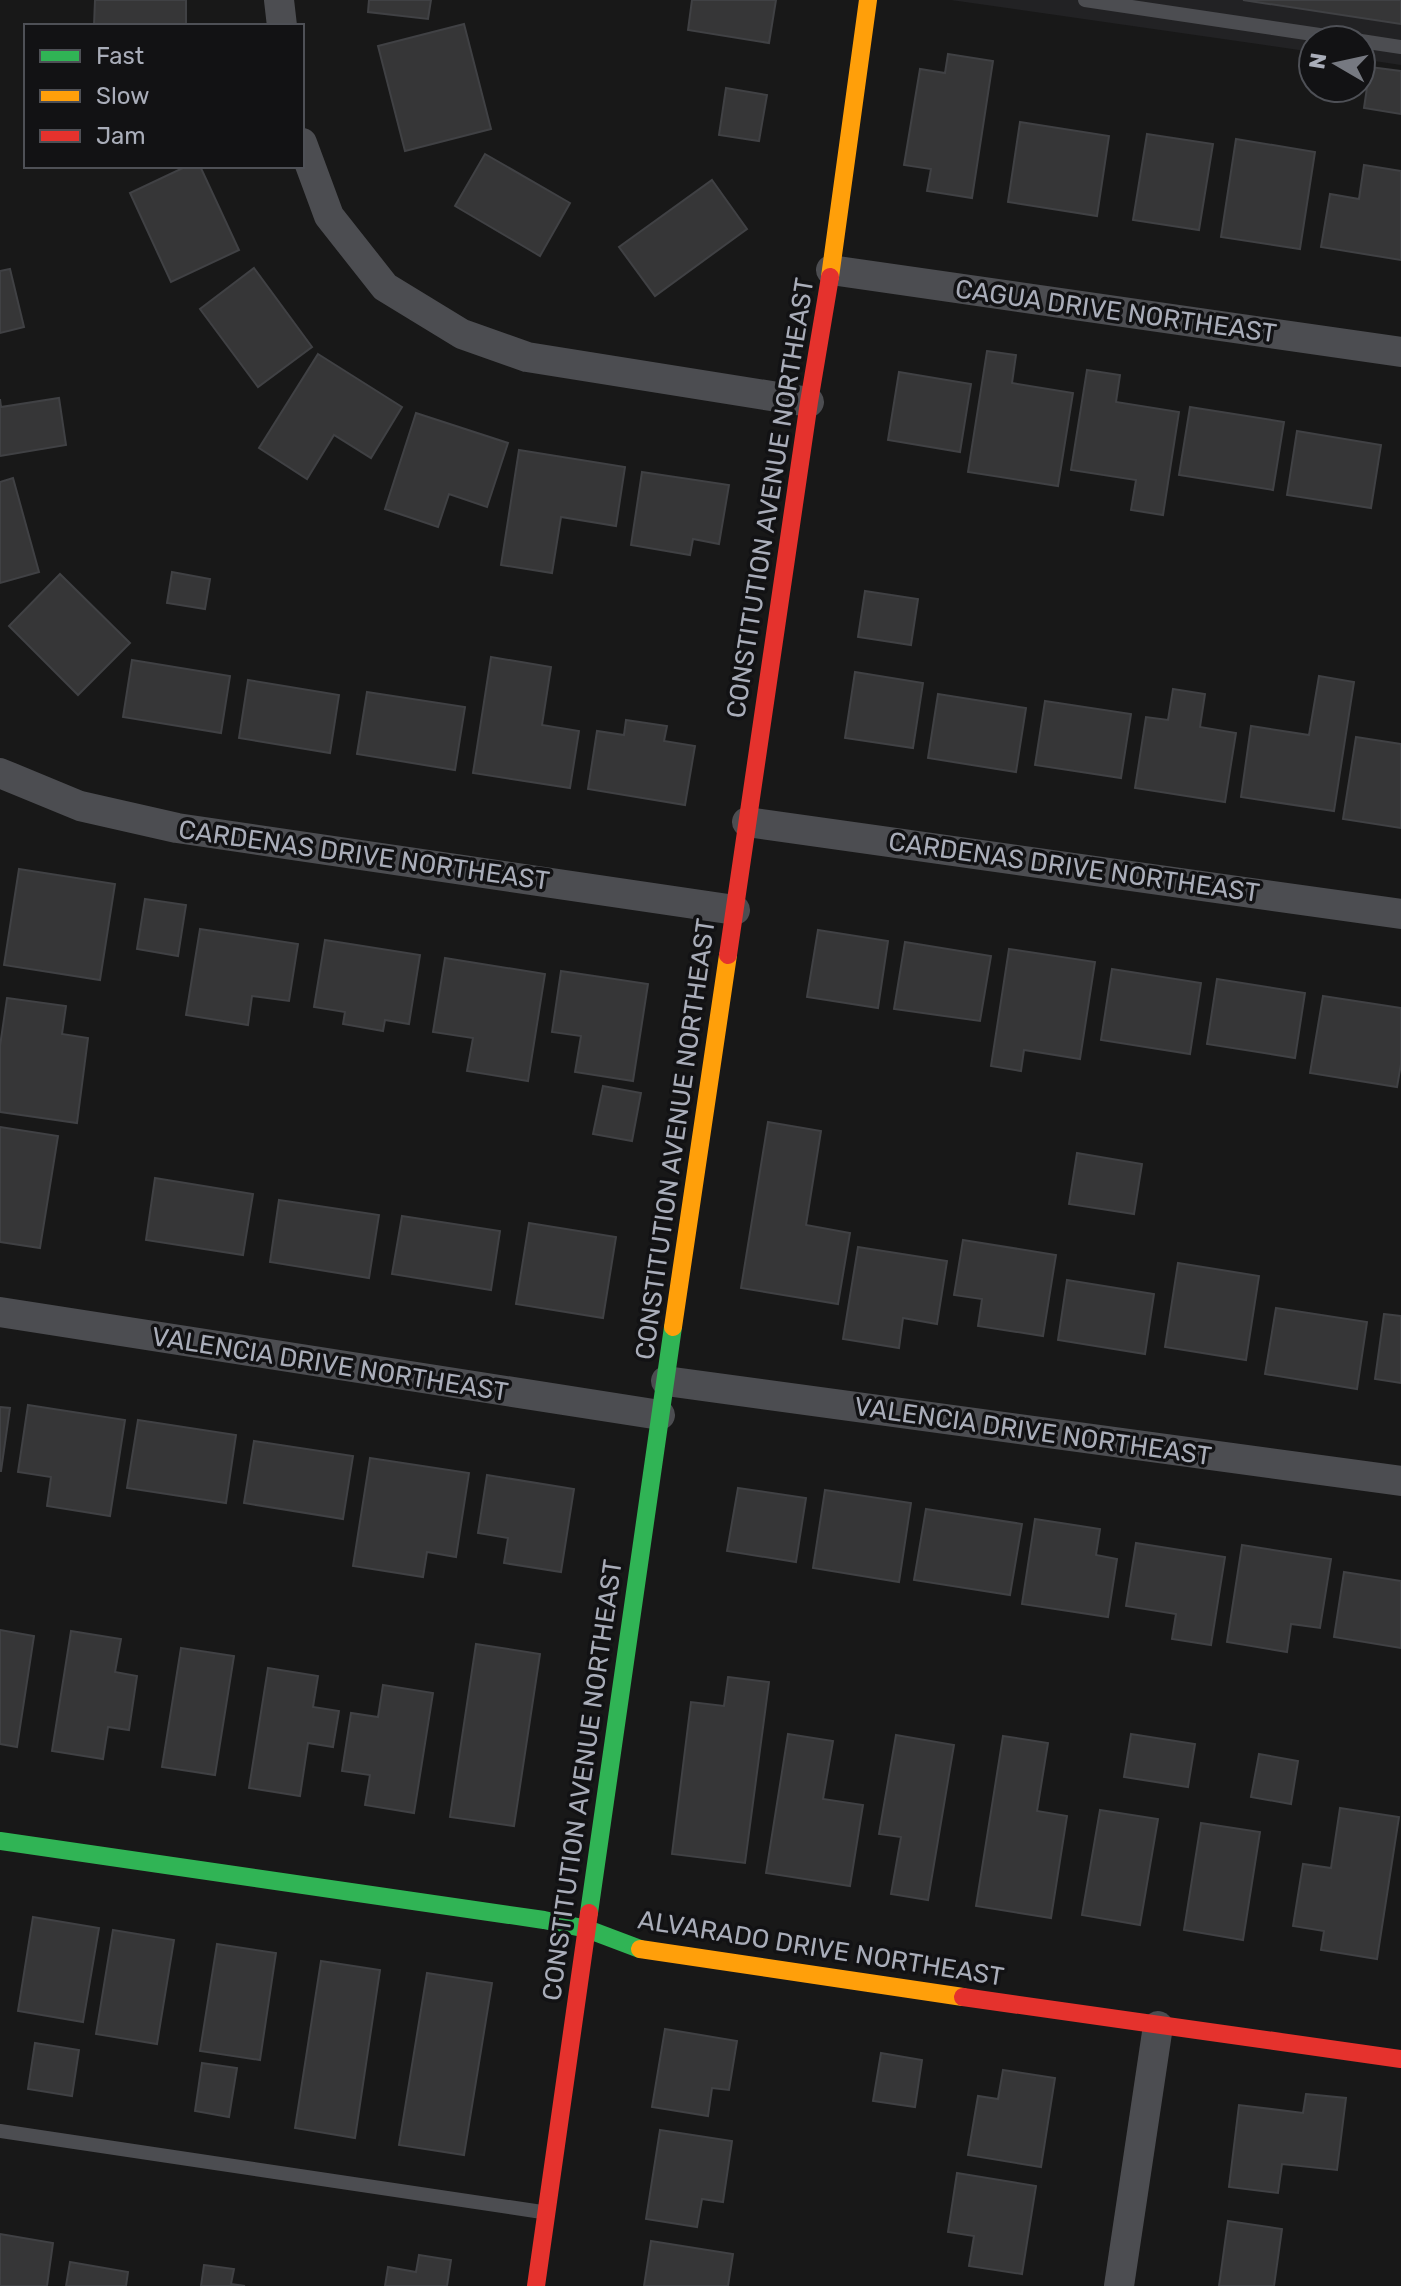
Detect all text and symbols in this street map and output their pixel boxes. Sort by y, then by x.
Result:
legend [24,24,304,168]
north arrow [1297,24,1377,104]
text: Fast [96,42,144,70]
text: N [1303,51,1332,71]
text: Slow [96,82,149,110]
text: Jam [96,122,146,150]
street label: CAGUA DRIVE NORTHEAST [953,274,1279,349]
street label: CONSTITUTION AVENUE NORTHEAST [720,276,821,720]
street label: CARDENAS DRIVE NORTHEAST [176,814,551,897]
street label: CARDENAS DRIVE NORTHEAST [886,826,1261,909]
street label: CONSTITUTION AVENUE NORTHEAST [629,916,722,1362]
street label: VALENCIA DRIVE NORTHEAST [150,1321,510,1408]
street label: VALENCIA DRIVE NORTHEAST [852,1391,1214,1472]
street label: CONSTITUTION AVENUE NORTHEAST [536,1557,629,2003]
street label: ALVARADO DRIVE NORTHEAST [636,1904,1006,1993]

